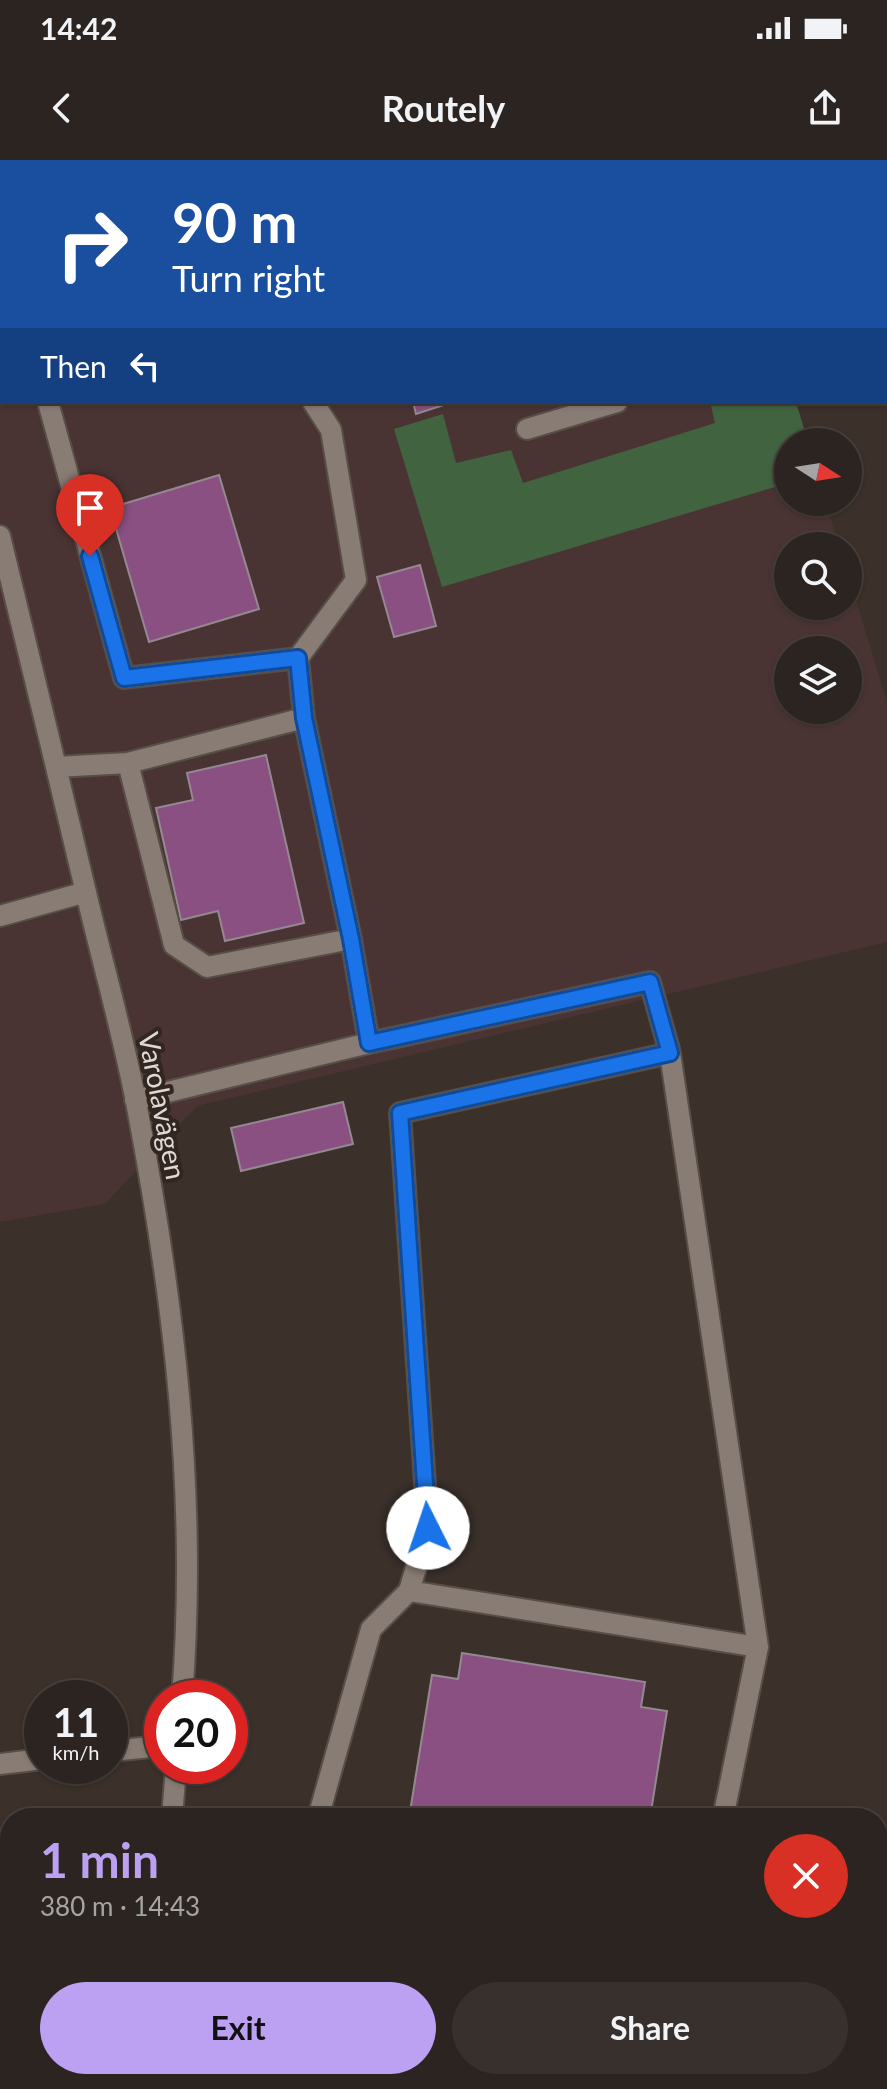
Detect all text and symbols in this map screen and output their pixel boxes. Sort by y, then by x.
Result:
text: 14:42 [40,10,117,46]
icon: back [40,86,84,130]
text: Routely [382,86,505,130]
icon: share [803,86,847,130]
text: 90 m [172,188,297,255]
icon: right [40,192,144,296]
text: Turn right [172,256,325,300]
icon: left [123,344,167,388]
text: Then [40,348,107,384]
north arrow [774,428,862,516]
map controls [774,428,862,724]
pin [56,474,124,556]
icon: arrive [68,486,112,530]
button: search [774,532,862,620]
button: layers [774,636,862,724]
street label: Varolavägen [132,1029,194,1182]
position arrow [386,1486,470,1570]
speed limit sign: 20 [144,1680,248,1784]
text: 11 [53,1698,99,1746]
text: km/h [53,1740,99,1764]
text: 1 min [40,1831,159,1888]
button: close [764,1834,848,1918]
text: 380 m · 14:43 [40,1890,200,1922]
button: Exit [40,1982,436,2074]
button: Share [452,1982,848,2074]

